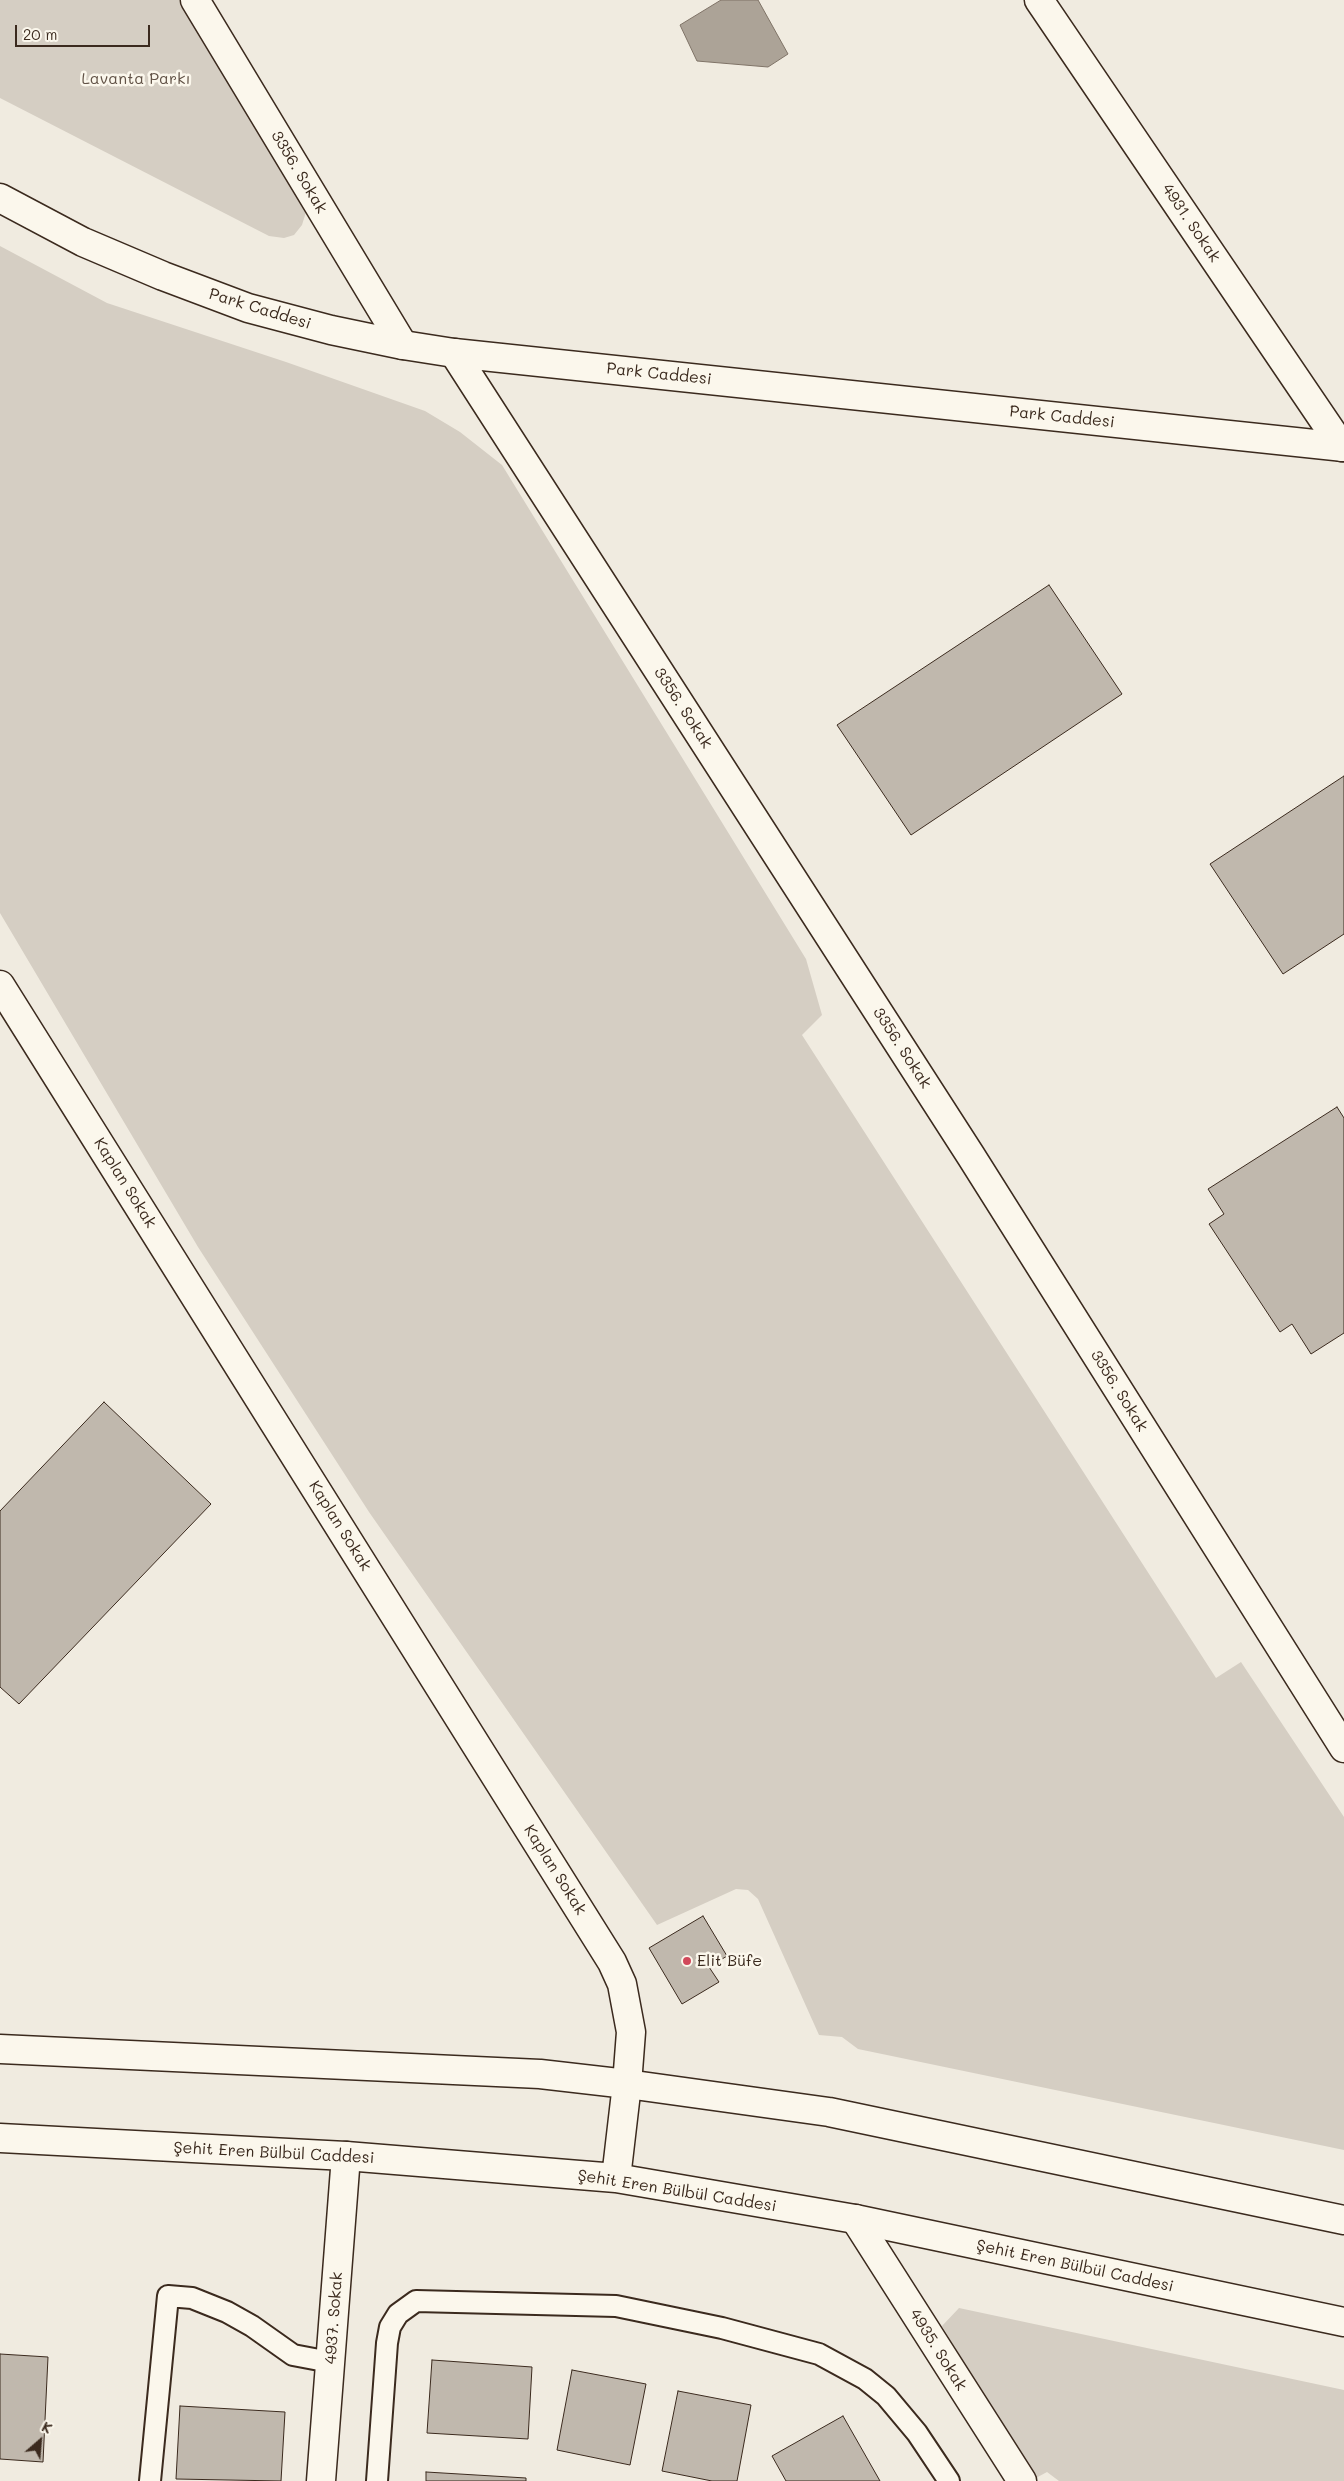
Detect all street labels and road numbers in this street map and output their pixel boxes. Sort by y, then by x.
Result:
street label: 3356. Sokak [267,127,331,217]
street label: 4931. Sokak [1158,180,1224,266]
street label: Park Caddesi [207,284,313,334]
street label: Park Caddesi [605,359,713,389]
street label: Park Caddesi [1008,402,1116,432]
street label: 3356. Sokak [650,664,716,752]
street label: 3356. Sokak [869,1004,935,1092]
street label: Kaplan Sokak [90,1134,160,1232]
street label: 3356. Sokak [1086,1346,1152,1436]
street label: Kaplan Sokak [305,1477,375,1575]
street label: Kaplan Sokak [520,1821,590,1919]
street label: Şehit Eren Bülbül Caddesi [173,2138,375,2168]
street label: Şehit Eren Bülbül Caddesi [576,2166,778,2216]
street label: Şehit Eren Bülbül Caddesi [975,2236,1175,2296]
street label: 4937. Sokak [321,2271,347,2365]
street label: 4935. Sokak [905,2306,971,2394]

